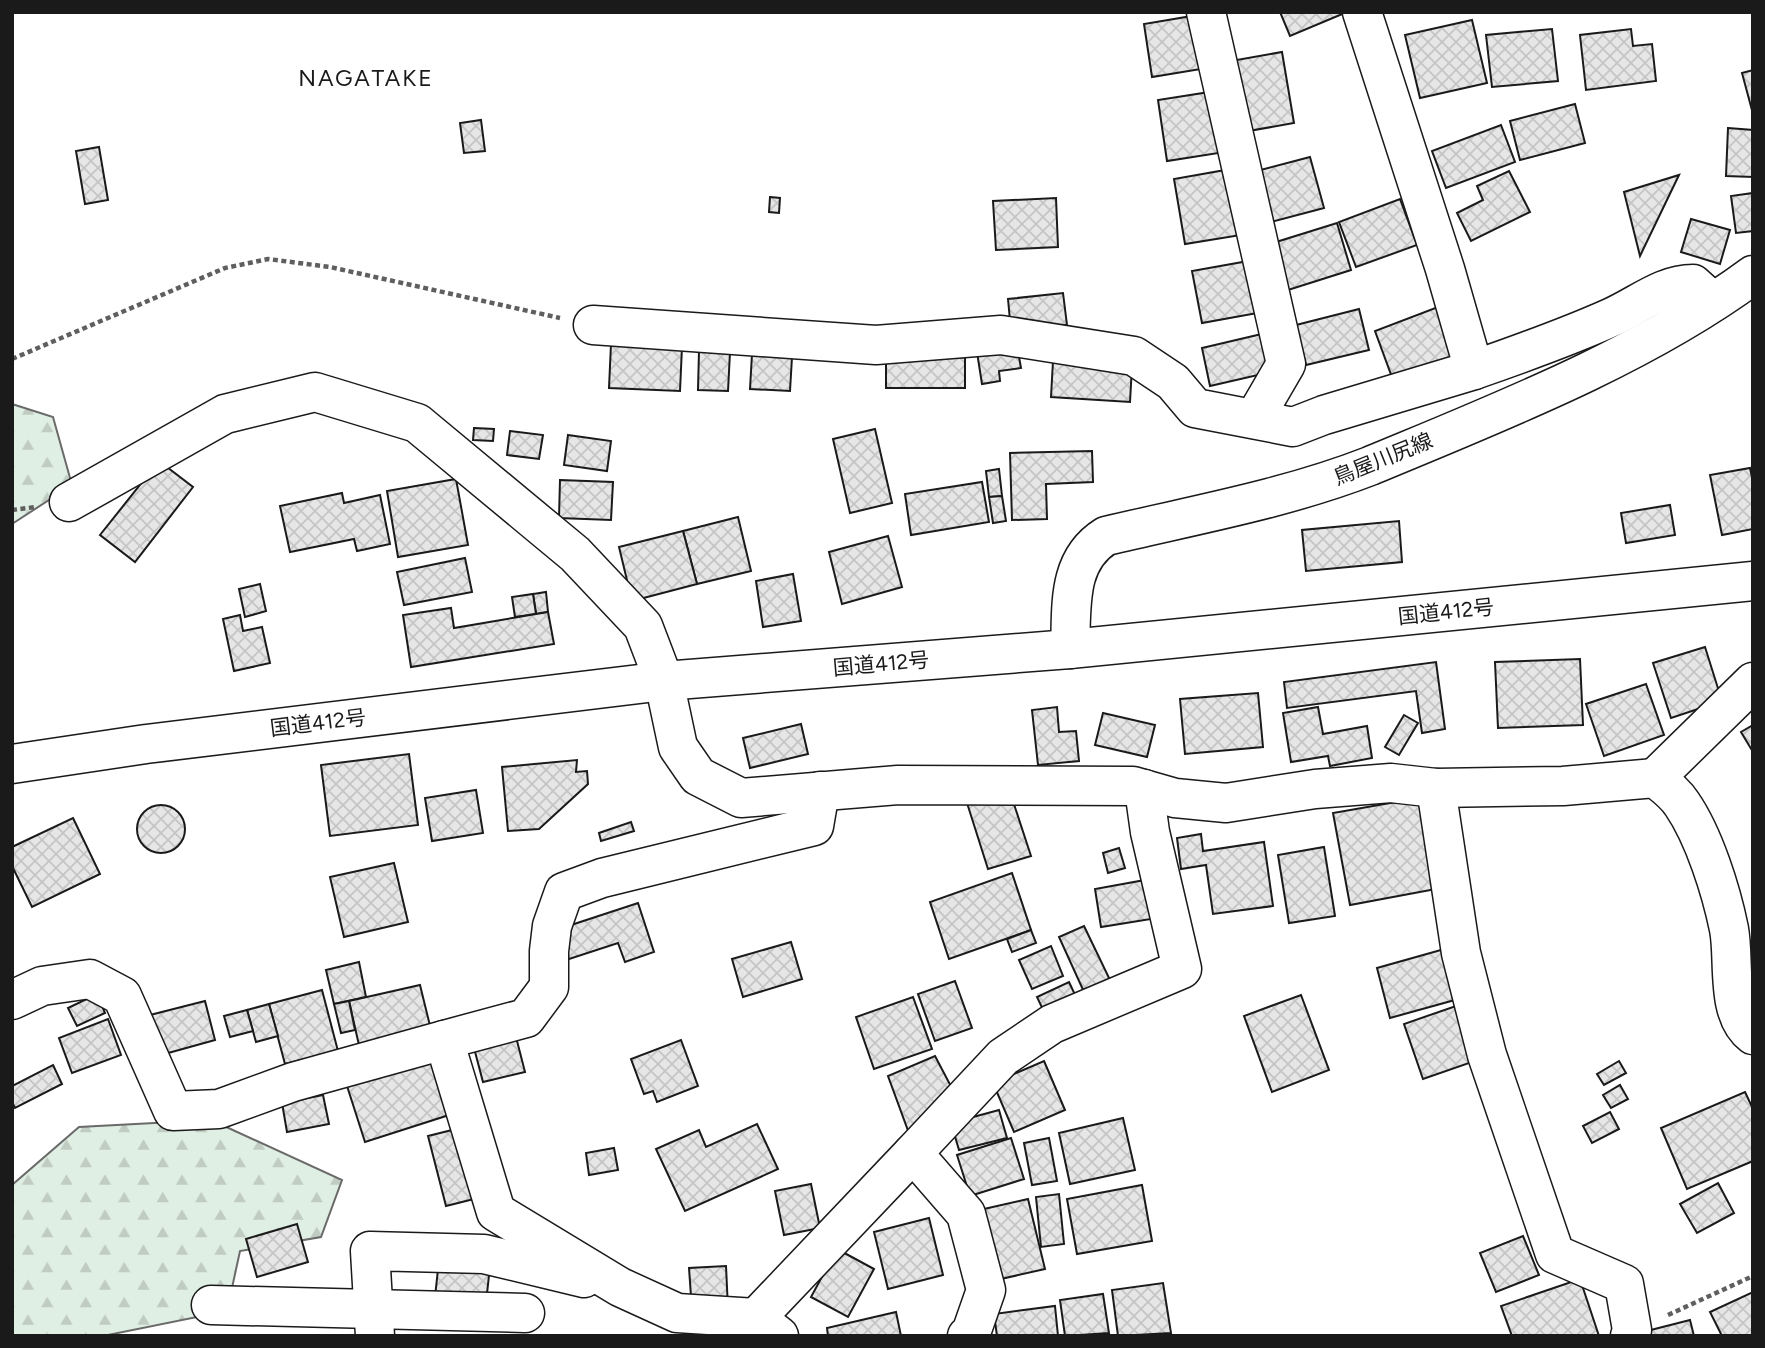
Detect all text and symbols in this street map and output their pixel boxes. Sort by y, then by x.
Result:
district label: NAGATAKE [298,64,434,92]
street label: 鳥屋川尻線 [1329,427,1436,490]
street label: 国道412号 [1397,594,1495,629]
street label: 国道412号 [832,647,930,680]
street label: 国道412号 [269,704,367,741]

